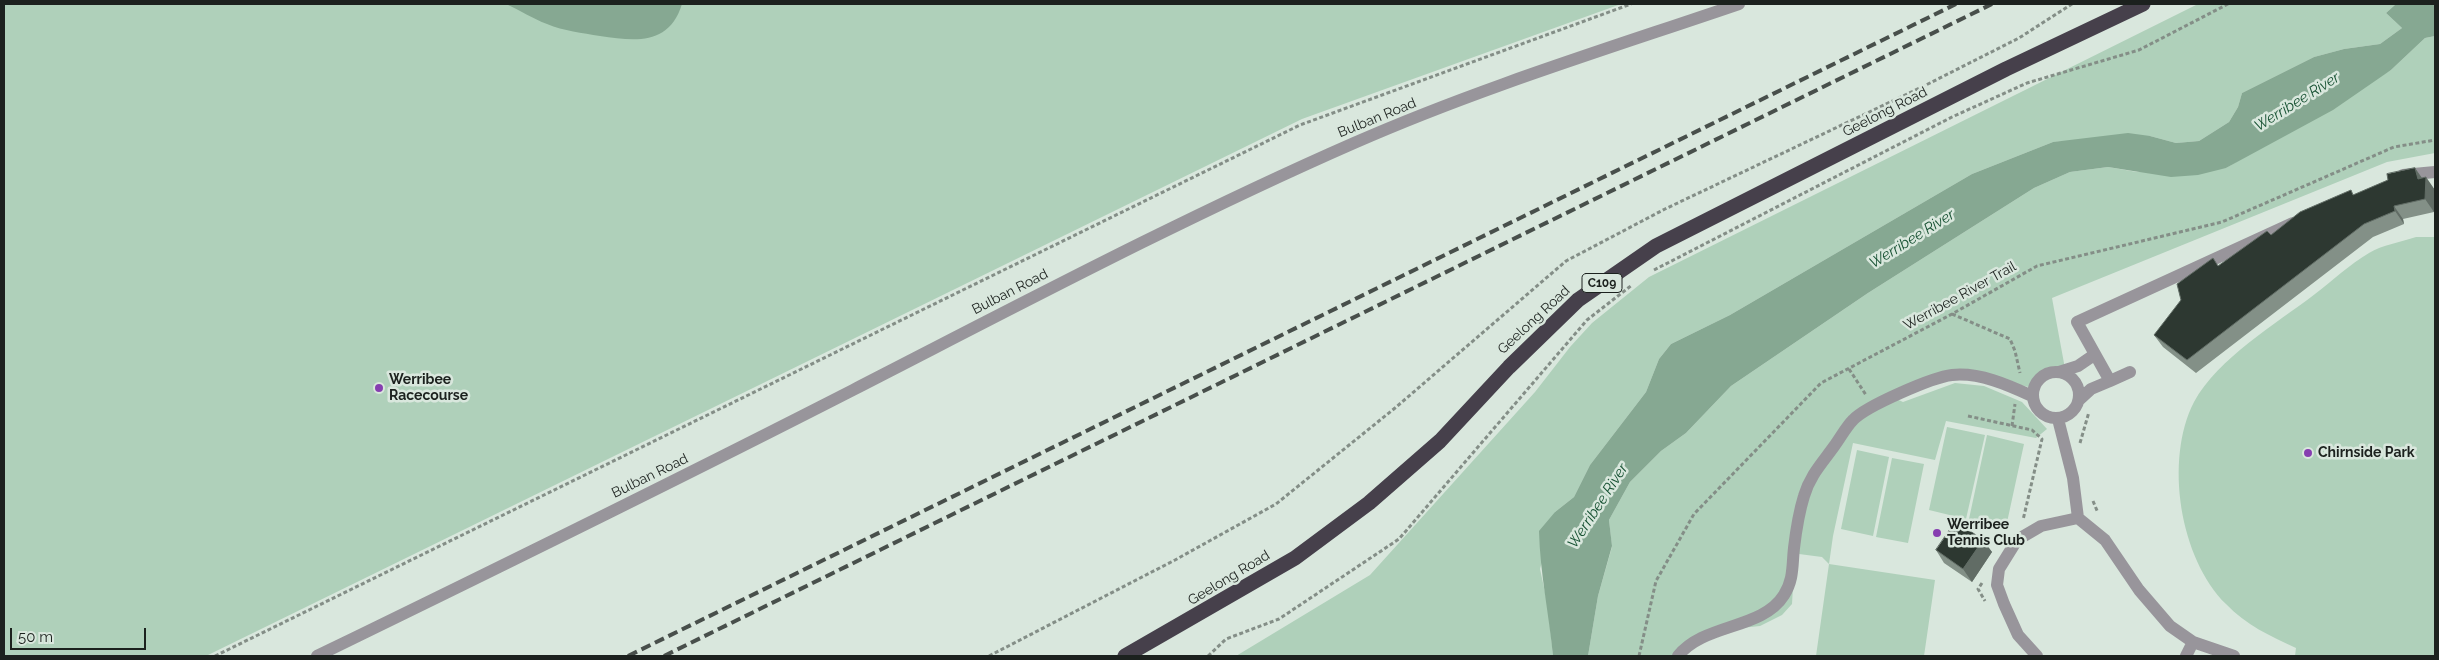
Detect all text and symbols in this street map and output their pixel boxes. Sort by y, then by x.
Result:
water label: Werribee River [2251,69,2343,135]
street label: Geelong Road [1840,84,1930,140]
street label: Bulban Road [1335,95,1419,141]
water label: Werribee River [1866,206,1958,272]
street label: Werribee River Trail [1901,258,2019,334]
street label: Bulban Road [969,266,1051,318]
road number: C109 [1582,274,1622,292]
street label: Geelong Road [1494,282,1574,358]
place label: Werribee Racecourse [389,372,468,404]
marker: Werribee Racecourse [373,382,385,394]
place label: Chirnside Park [2318,445,2415,461]
marker: Chirnside Park [2302,447,2314,459]
street label: Bulban Road [609,450,691,502]
water label: Werribee River [1564,460,1632,552]
place label: Werribee Tennis Club [1947,517,2025,550]
marker: Werribee Tennis Club [1931,527,1943,539]
street label: Geelong Road [1185,547,1273,609]
scale bar [12,618,149,650]
text: 50 m [18,628,53,646]

